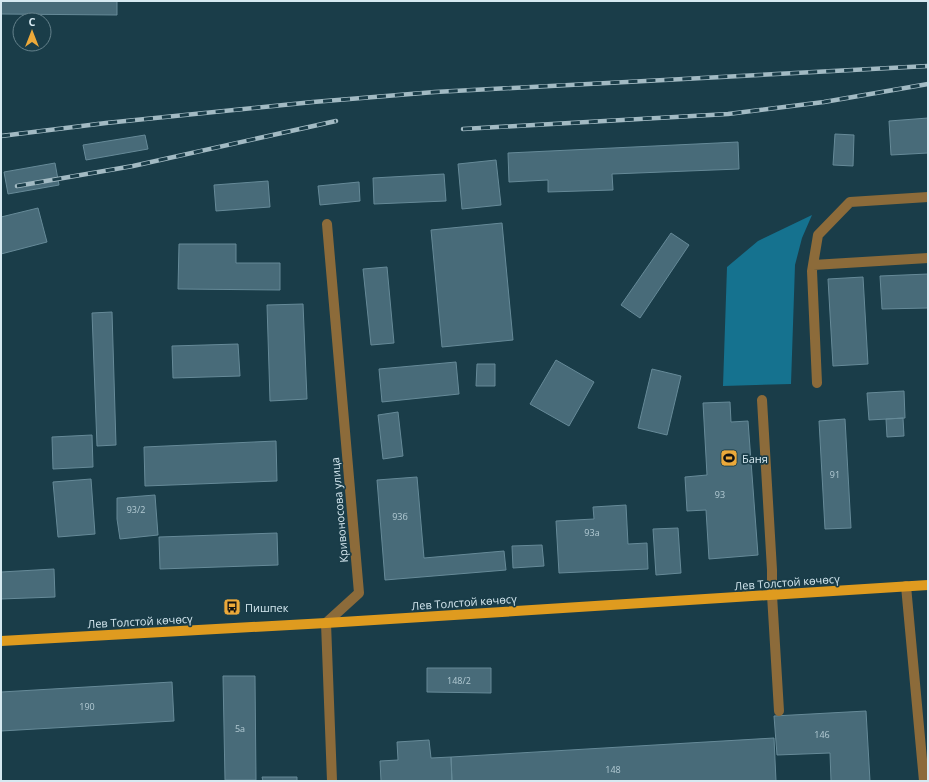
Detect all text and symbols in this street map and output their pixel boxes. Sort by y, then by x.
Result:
north arrow [12,12,52,52]
text: С [28,14,36,29]
sports icon: Баня [719,448,739,468]
place label: Баня [742,451,768,466]
street label: Кривоносова улица [327,457,351,563]
house number: 91 [830,468,840,481]
house number: 93 [715,488,725,501]
house number: 93/2 [127,503,145,516]
house number: 93б [392,510,408,523]
house number: 93а [584,526,600,539]
street label: Лев Толстой көчөсү [734,571,841,593]
street label: Лев Толстой көчөсү [411,591,518,613]
bus stop icon: Пишпек [222,597,242,617]
place label: Пишпек [245,600,289,615]
street label: Лев Толстой көчөсү [87,611,193,631]
house number: 148/2 [447,674,471,687]
house number: 190 [79,700,95,713]
house number: 5a [235,722,245,735]
house number: 146 [814,728,830,741]
house number: 148 [605,763,621,776]

